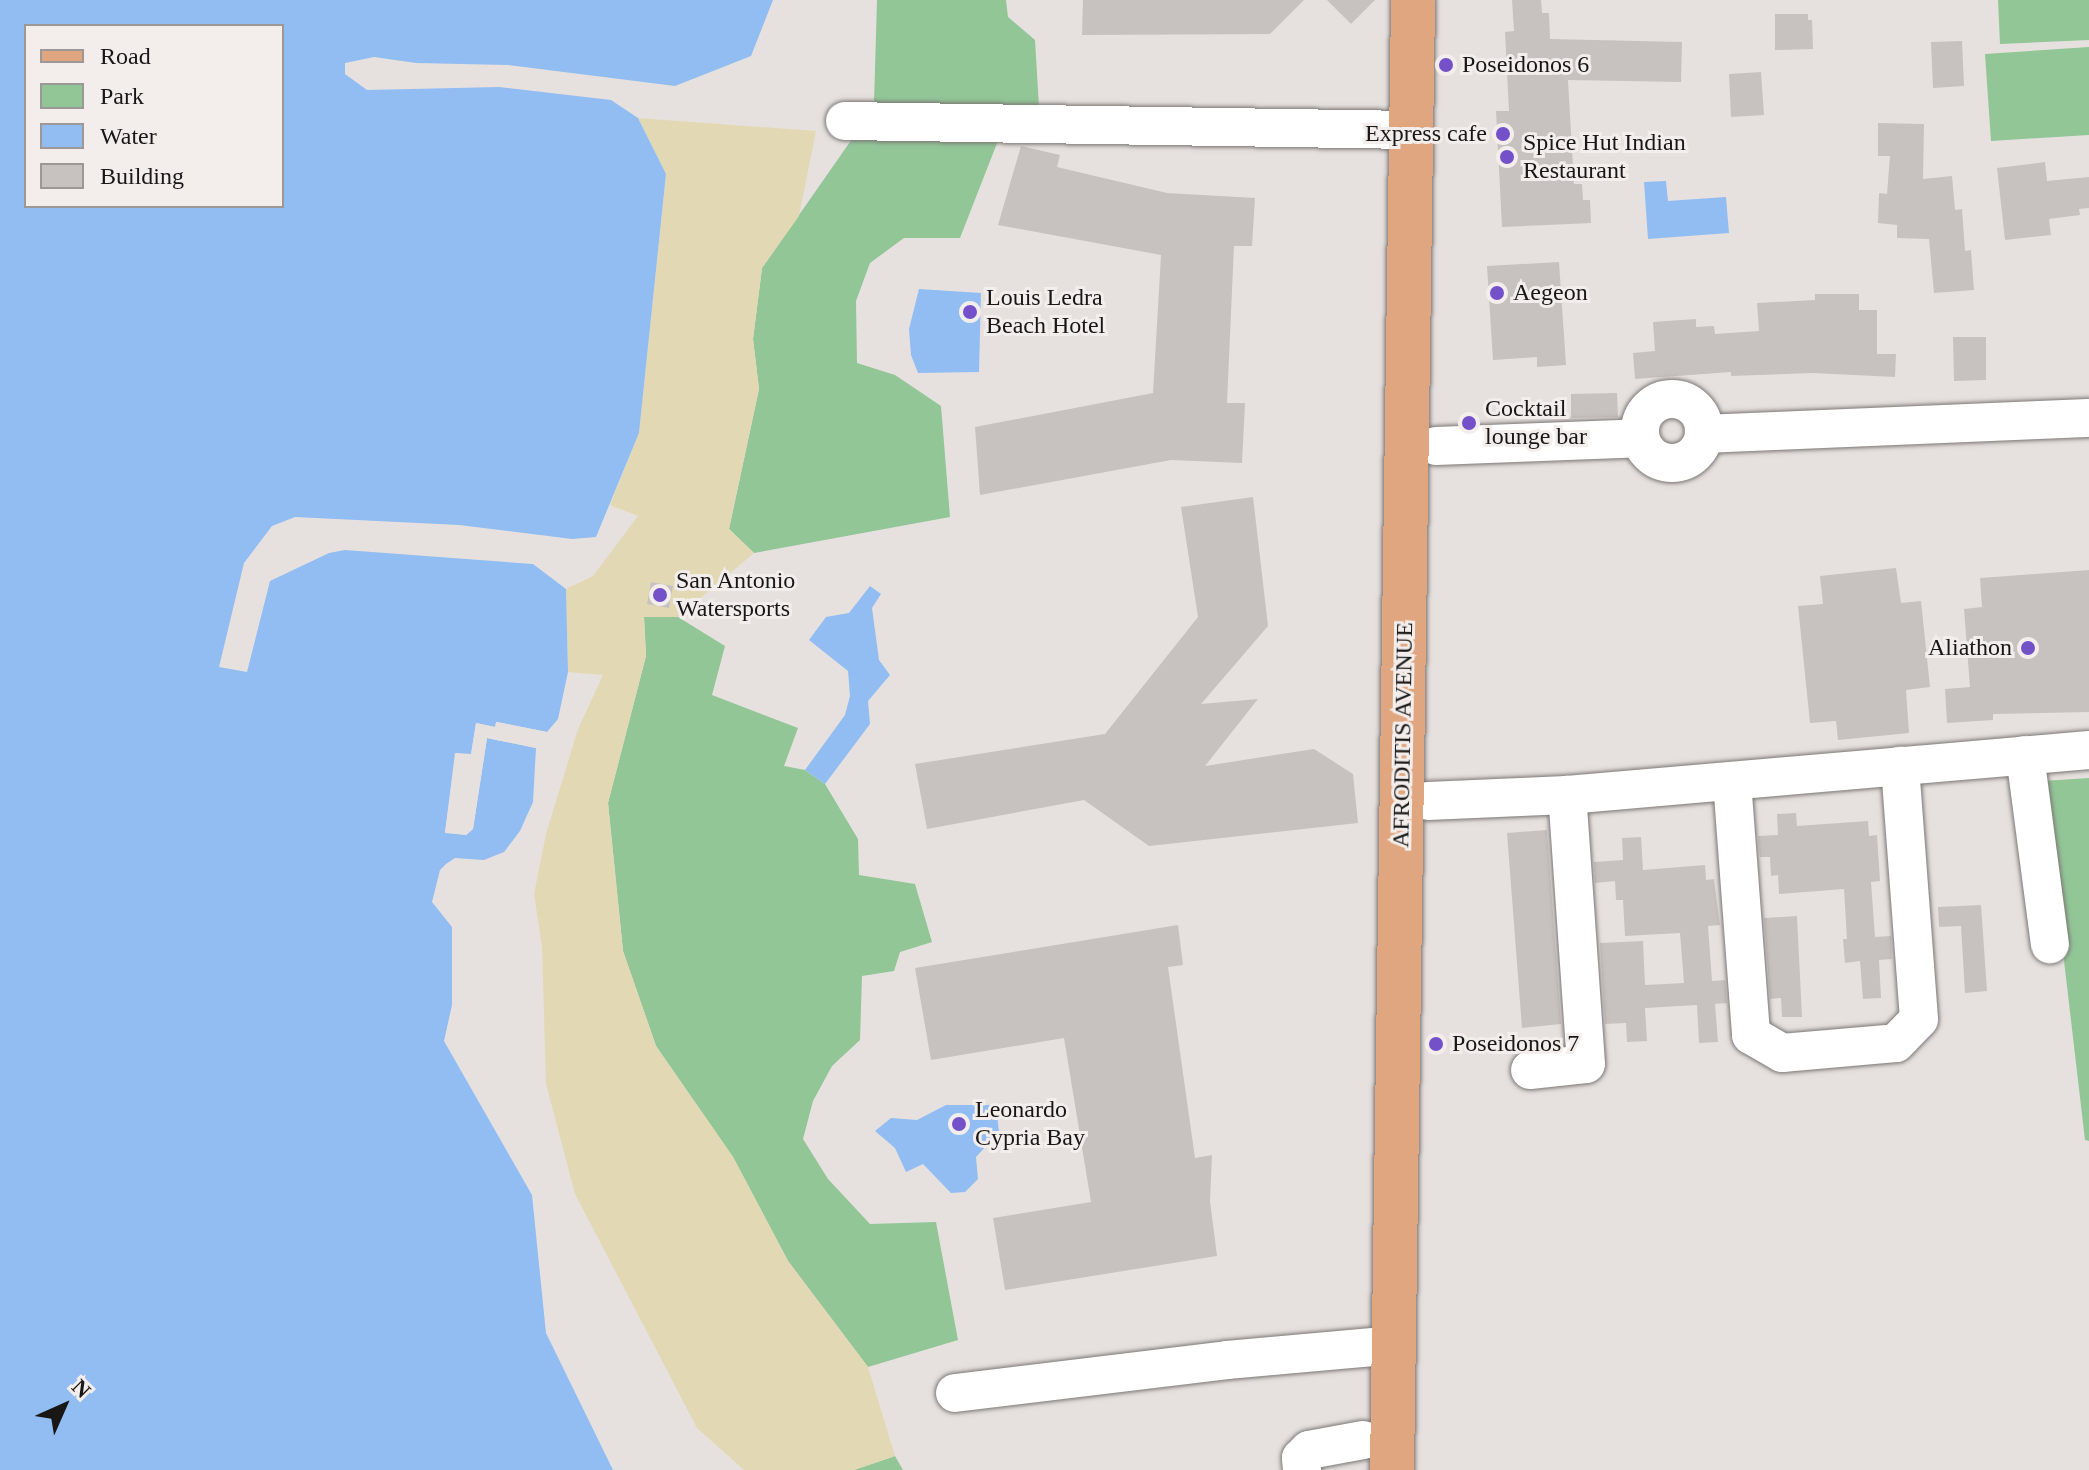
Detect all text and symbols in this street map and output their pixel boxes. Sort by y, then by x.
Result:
legend [24,24,284,208]
text: Road [100,43,151,69]
place label: Poseidonos 6 [1462,51,1589,79]
marker: Poseidonos 6 [1437,56,1455,74]
text: Park [100,83,144,109]
place label: Express cafe [1365,120,1487,148]
text: Water [100,123,157,149]
marker: Express cafe [1494,125,1512,143]
place label: Spice Hut Indian Restaurant [1523,129,1686,185]
marker: Spice Hut Indian Restaurant [1498,148,1516,166]
text: Building [100,163,184,189]
place label: Aegeon [1513,279,1588,307]
place label: Louis Ledra Beach Hotel [986,284,1105,340]
marker: Aegeon [1488,284,1506,302]
marker: Louis Ledra Beach Hotel [961,303,979,321]
place label: Cocktail lounge bar [1485,395,1587,451]
marker: Cocktail lounge bar [1460,414,1478,432]
place label: San Antonio Watersports [676,567,797,623]
marker: San Antonio Watersports [651,586,669,604]
street label: AFRODITIS AVENUE [1387,621,1419,849]
place label: Aliathon [1928,634,2012,662]
marker: Aliathon [2019,639,2037,657]
place label: Poseidonos 7 [1452,1030,1579,1058]
marker: Poseidonos 7 [1427,1035,1445,1053]
place label: Leonardo Cypria Bay [975,1096,1085,1152]
marker: Leonardo Cypria Bay [950,1115,968,1133]
north arrow [24,1366,104,1446]
text: N [67,1374,96,1403]

